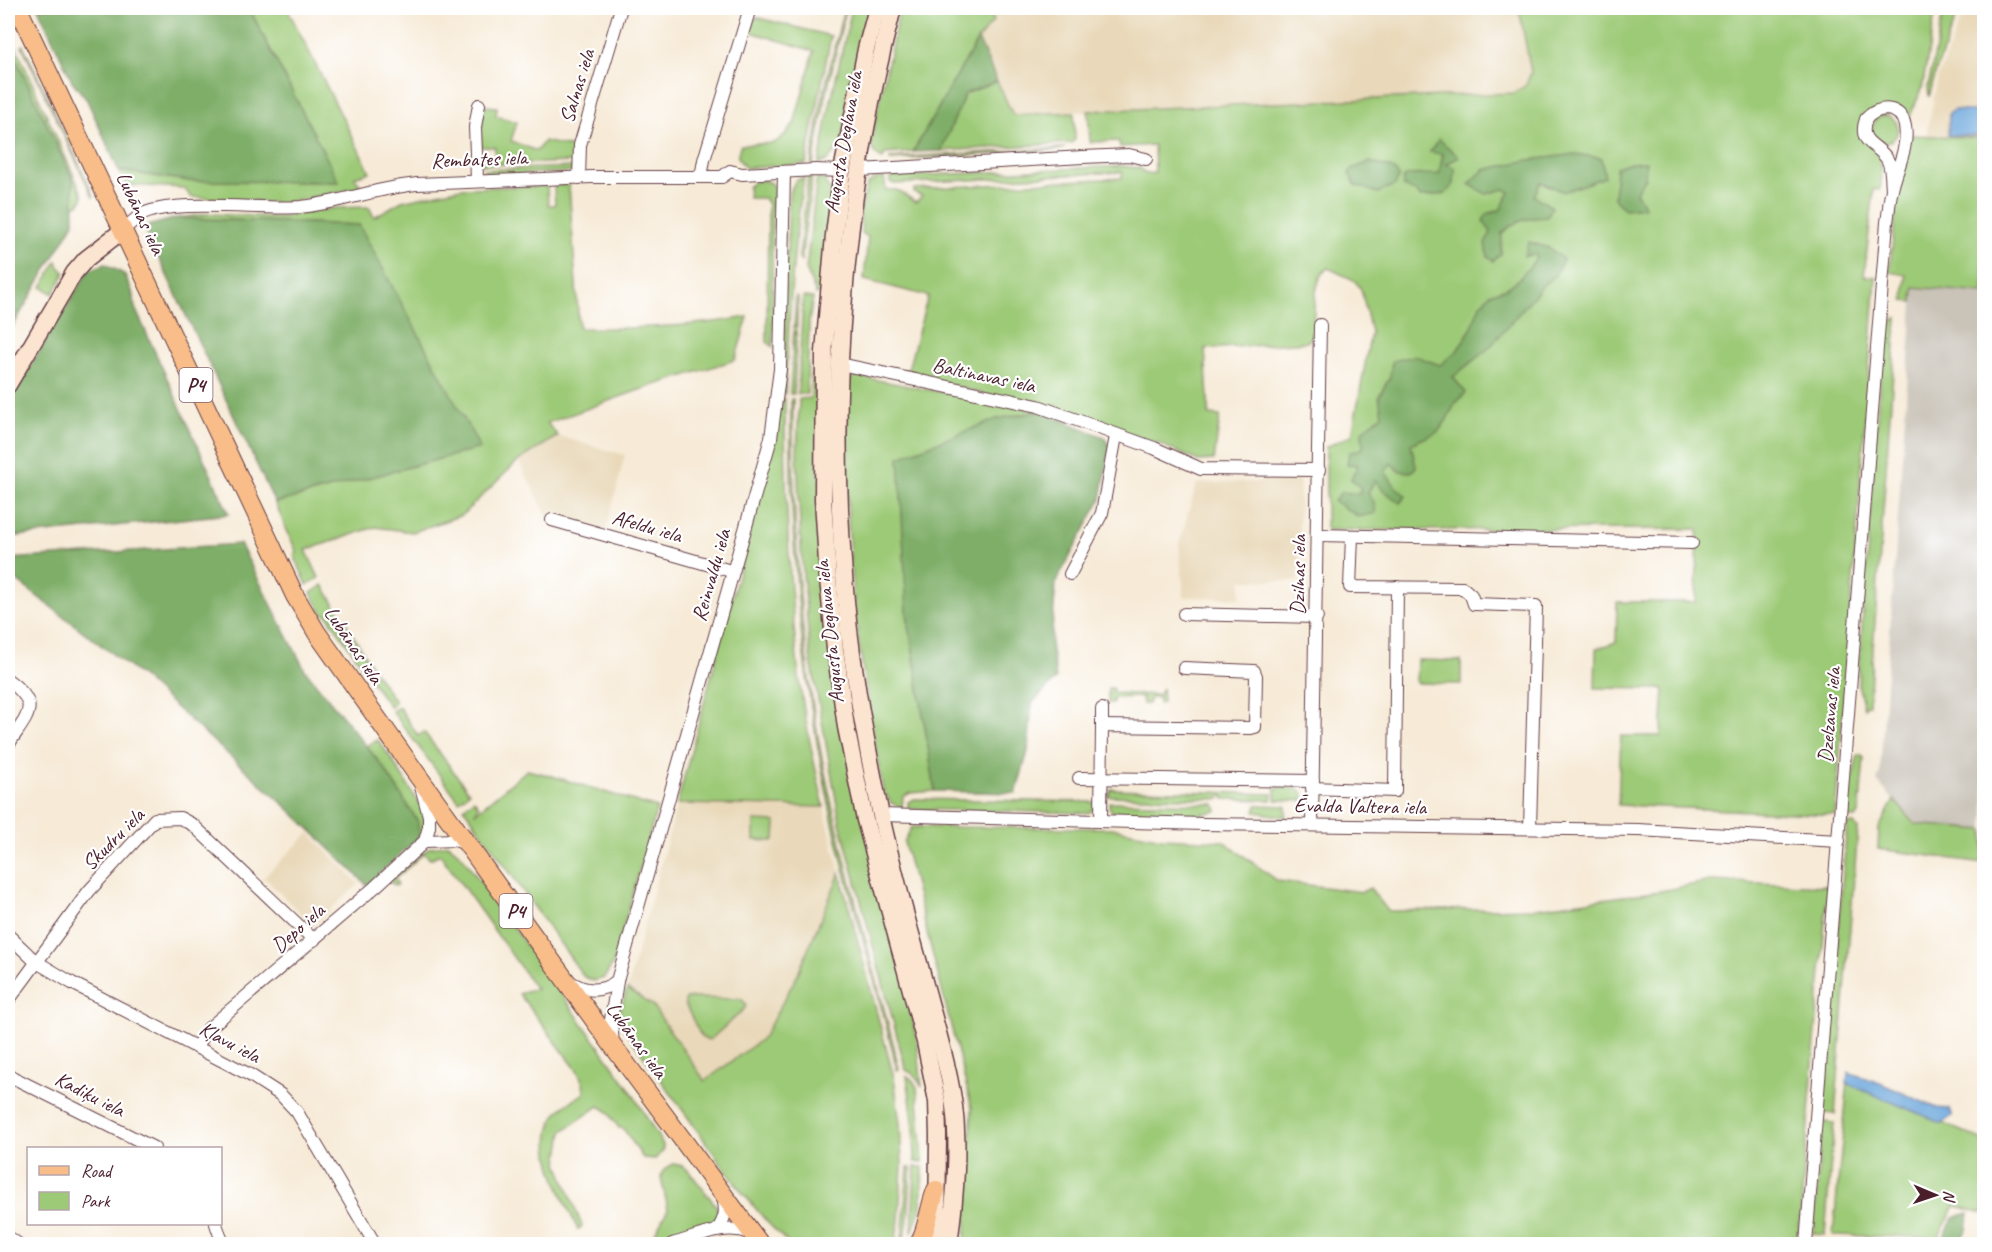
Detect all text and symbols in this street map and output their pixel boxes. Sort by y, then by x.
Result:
street label: Salnas iela [553,44,601,126]
street label: Augusta Deglava iela [818,67,869,215]
street label: Rembates iela [431,144,530,174]
street label: Lubānas iela [111,167,172,260]
street label: Baltinavas iela [930,351,1039,399]
road number: P4 [180,368,212,402]
street label: Afeldu iela [609,504,686,549]
street label: Reinvaldu iela [685,524,737,624]
street label: Dzilnas iela [1284,533,1312,615]
street label: Augusta Deglava iela [808,557,849,705]
street label: Lubānas iela [319,601,390,690]
street label: Dzelzavas iela [1812,664,1846,764]
street label: Ēvalda Valtera iela [1294,792,1428,820]
street label: Skudru iela [76,801,151,876]
road number: P4 [500,894,532,928]
street label: Depo iela [266,897,331,958]
street label: Lubānas iela [601,997,675,1085]
street label: Kļavu iela [195,1015,266,1070]
street label: Kadiķu iela [51,1065,131,1123]
legend [27,1147,222,1225]
text: Road [81,1160,114,1182]
north arrow [1905,1165,1965,1225]
text: Park [81,1190,111,1212]
text: N [1939,1190,1959,1204]

